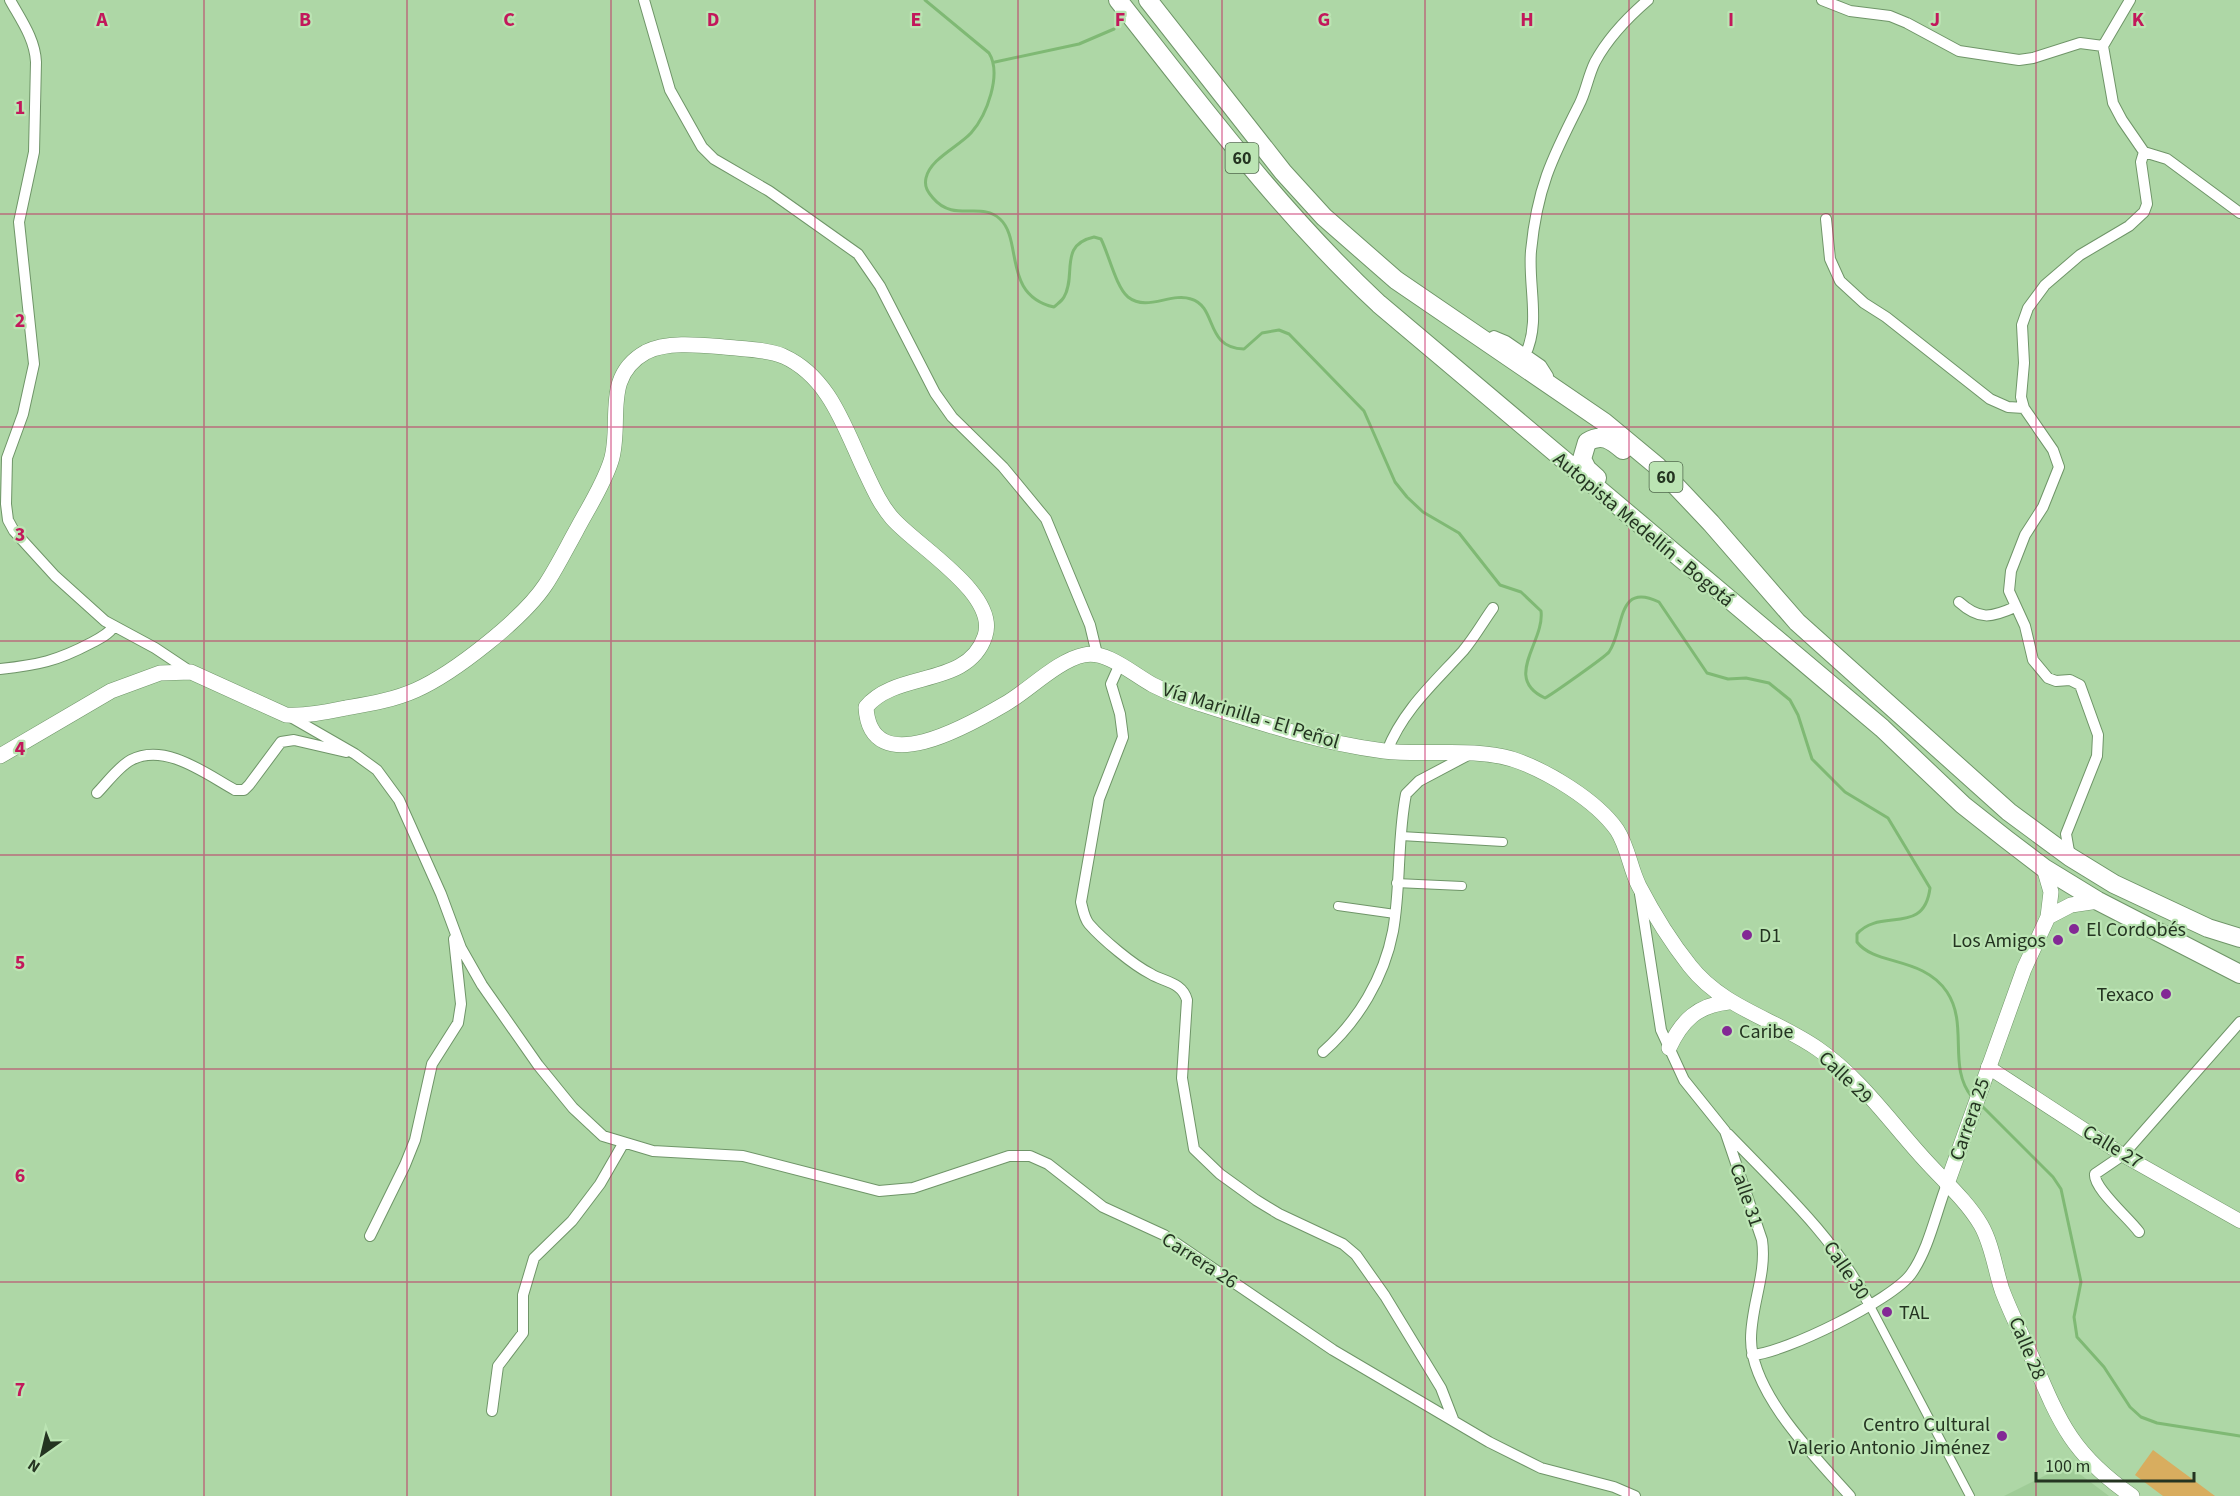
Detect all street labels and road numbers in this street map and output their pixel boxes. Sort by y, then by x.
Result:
road number: 60 [1226,143,1258,173]
street label: Autopista Medellín - Bogotá [1547,446,1740,614]
road number: 60 [1650,462,1682,492]
street label: Vía Marinilla - El Peñol [1159,676,1343,756]
street label: Calle 29 [1812,1045,1879,1111]
street label: Carrera 25 [1943,1074,1997,1164]
street label: Calle 27 [2077,1118,2148,1176]
street label: Calle 31 [1722,1160,1770,1231]
street label: Carrera 26 [1156,1226,1243,1296]
street label: Calle 30 [1816,1236,1876,1306]
street label: Calle 28 [2001,1313,2053,1384]

